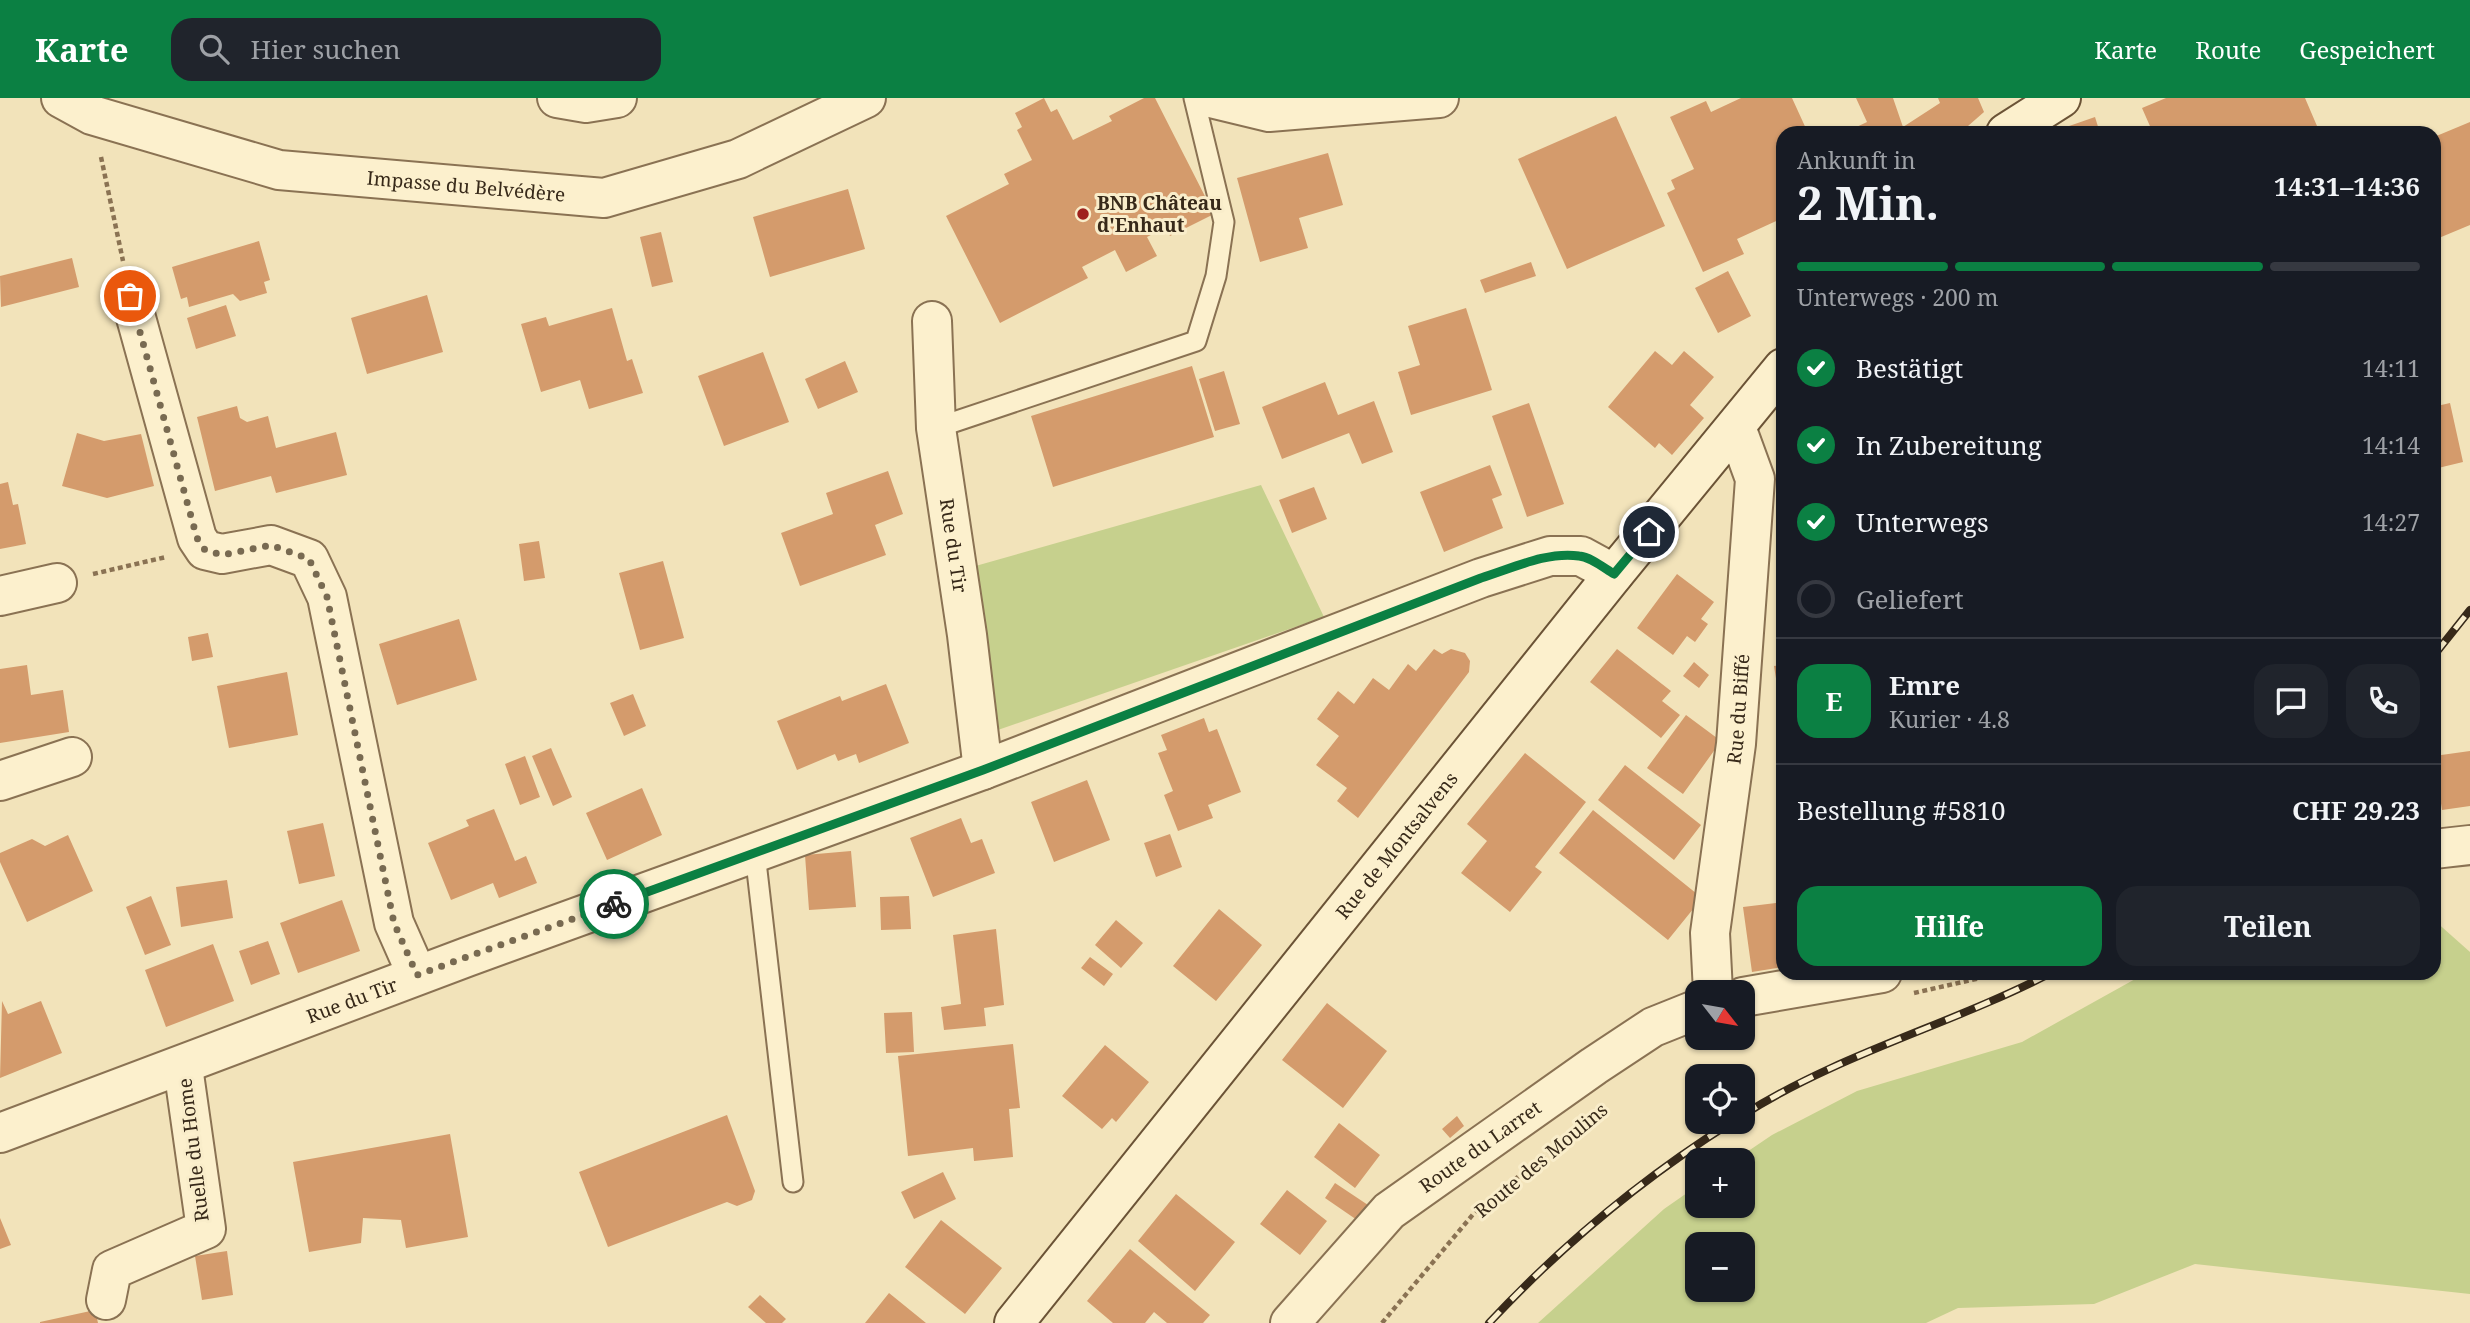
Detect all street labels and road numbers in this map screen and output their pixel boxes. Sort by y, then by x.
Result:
street label: Impasse du Belvédère [366,165,566,208]
street label: Rue du Tir [934,497,974,595]
street label: Rue du Biffé [1720,653,1755,766]
street label: Rue de Montsalvens [1330,766,1463,924]
street label: Rue du Tir [303,971,401,1029]
street label: Ruelle du Home [171,1077,215,1223]
street label: Route du Larret [1414,1094,1546,1199]
street label: Route des Moulins [1469,1097,1613,1223]

